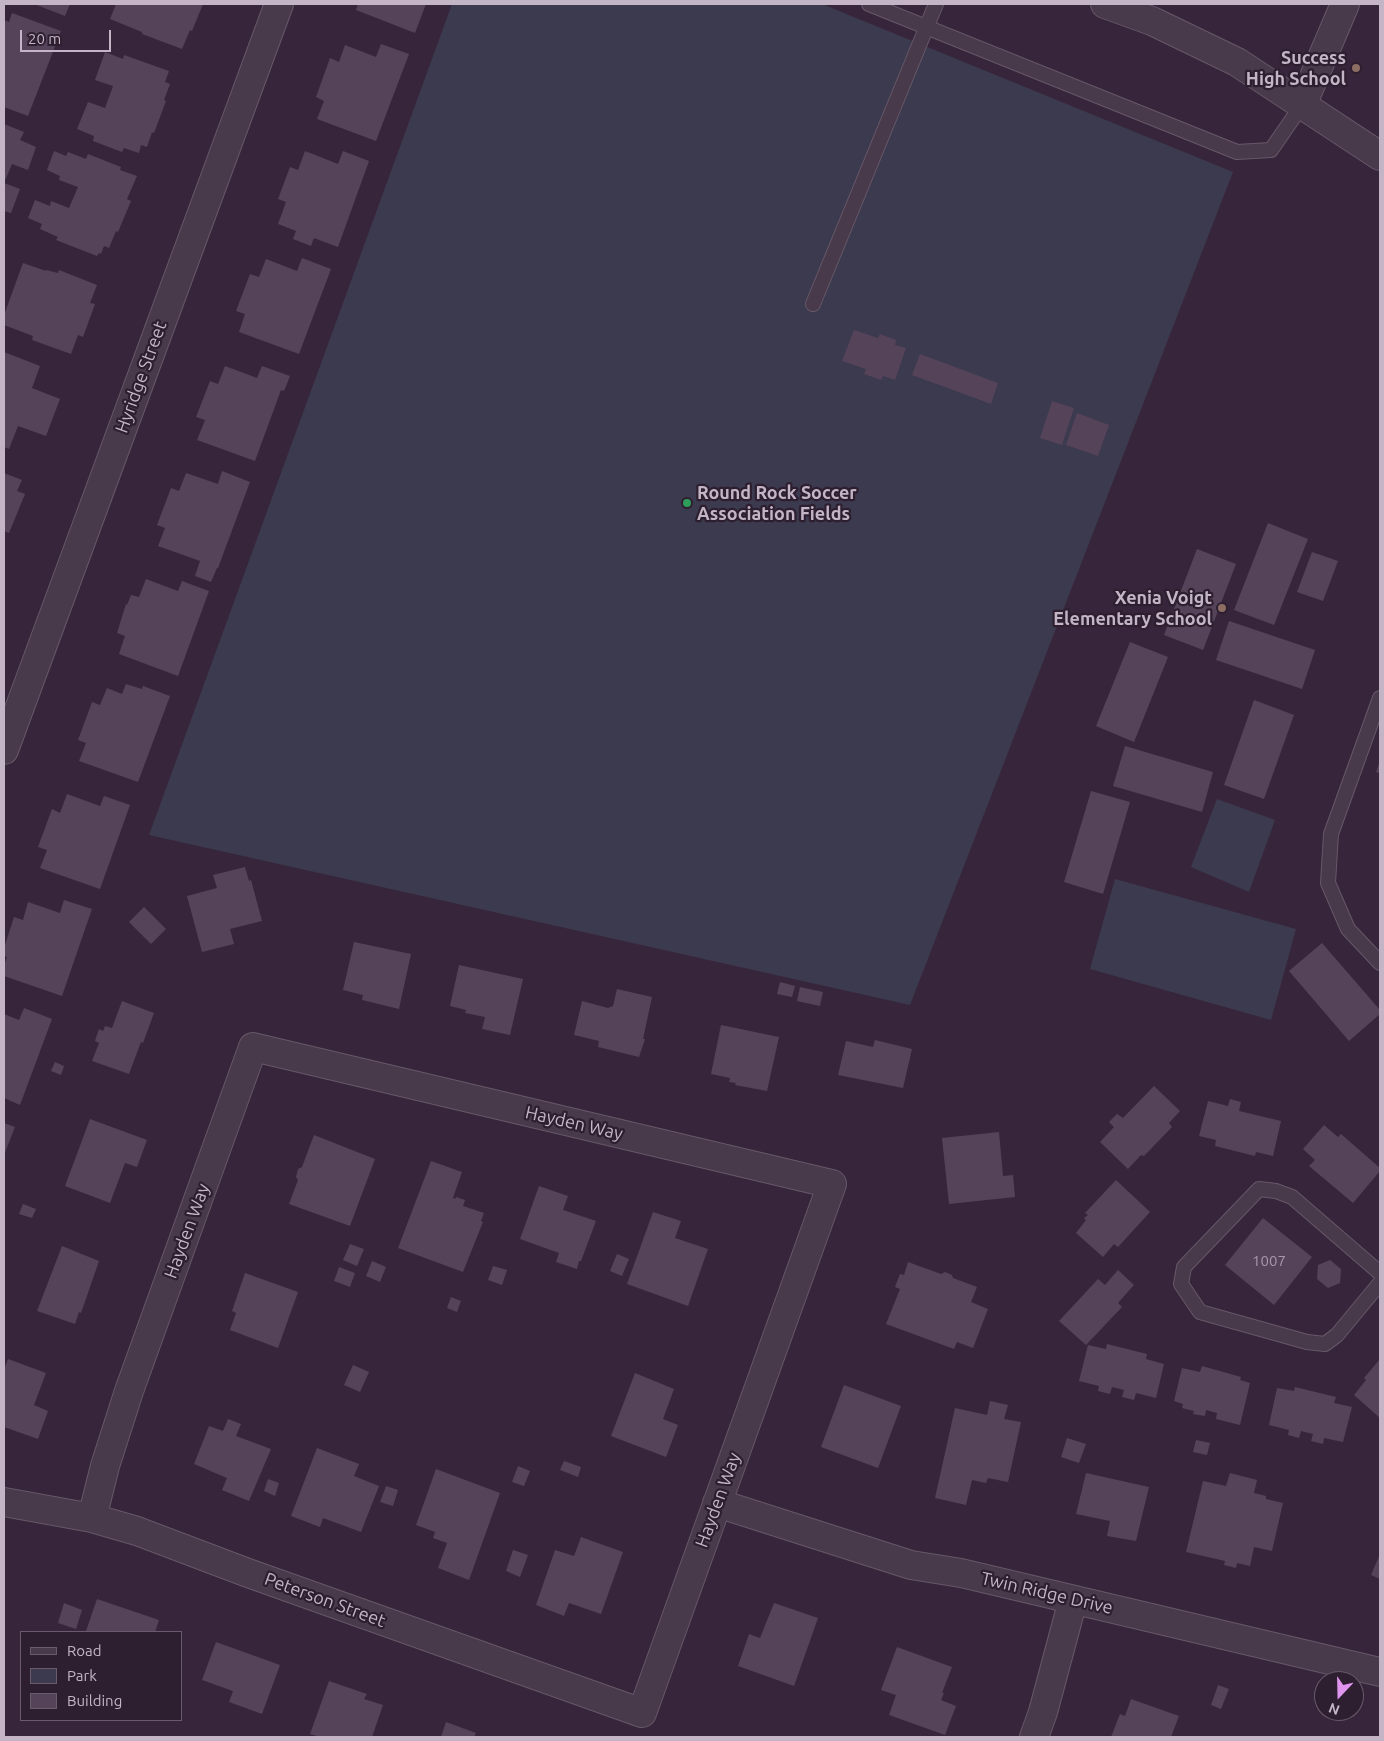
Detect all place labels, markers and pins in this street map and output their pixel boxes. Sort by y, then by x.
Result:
place label: Success High School [1246,47,1346,90]
marker: Success High School [1350,62,1362,74]
place label: Round Rock Soccer Association Fields [697,482,857,524]
marker: Round Rock Soccer Association Fields [681,497,693,509]
place label: Xenia Voigt Elementary School [1053,587,1212,630]
marker: Xenia Voigt Elementary School [1216,602,1228,614]

